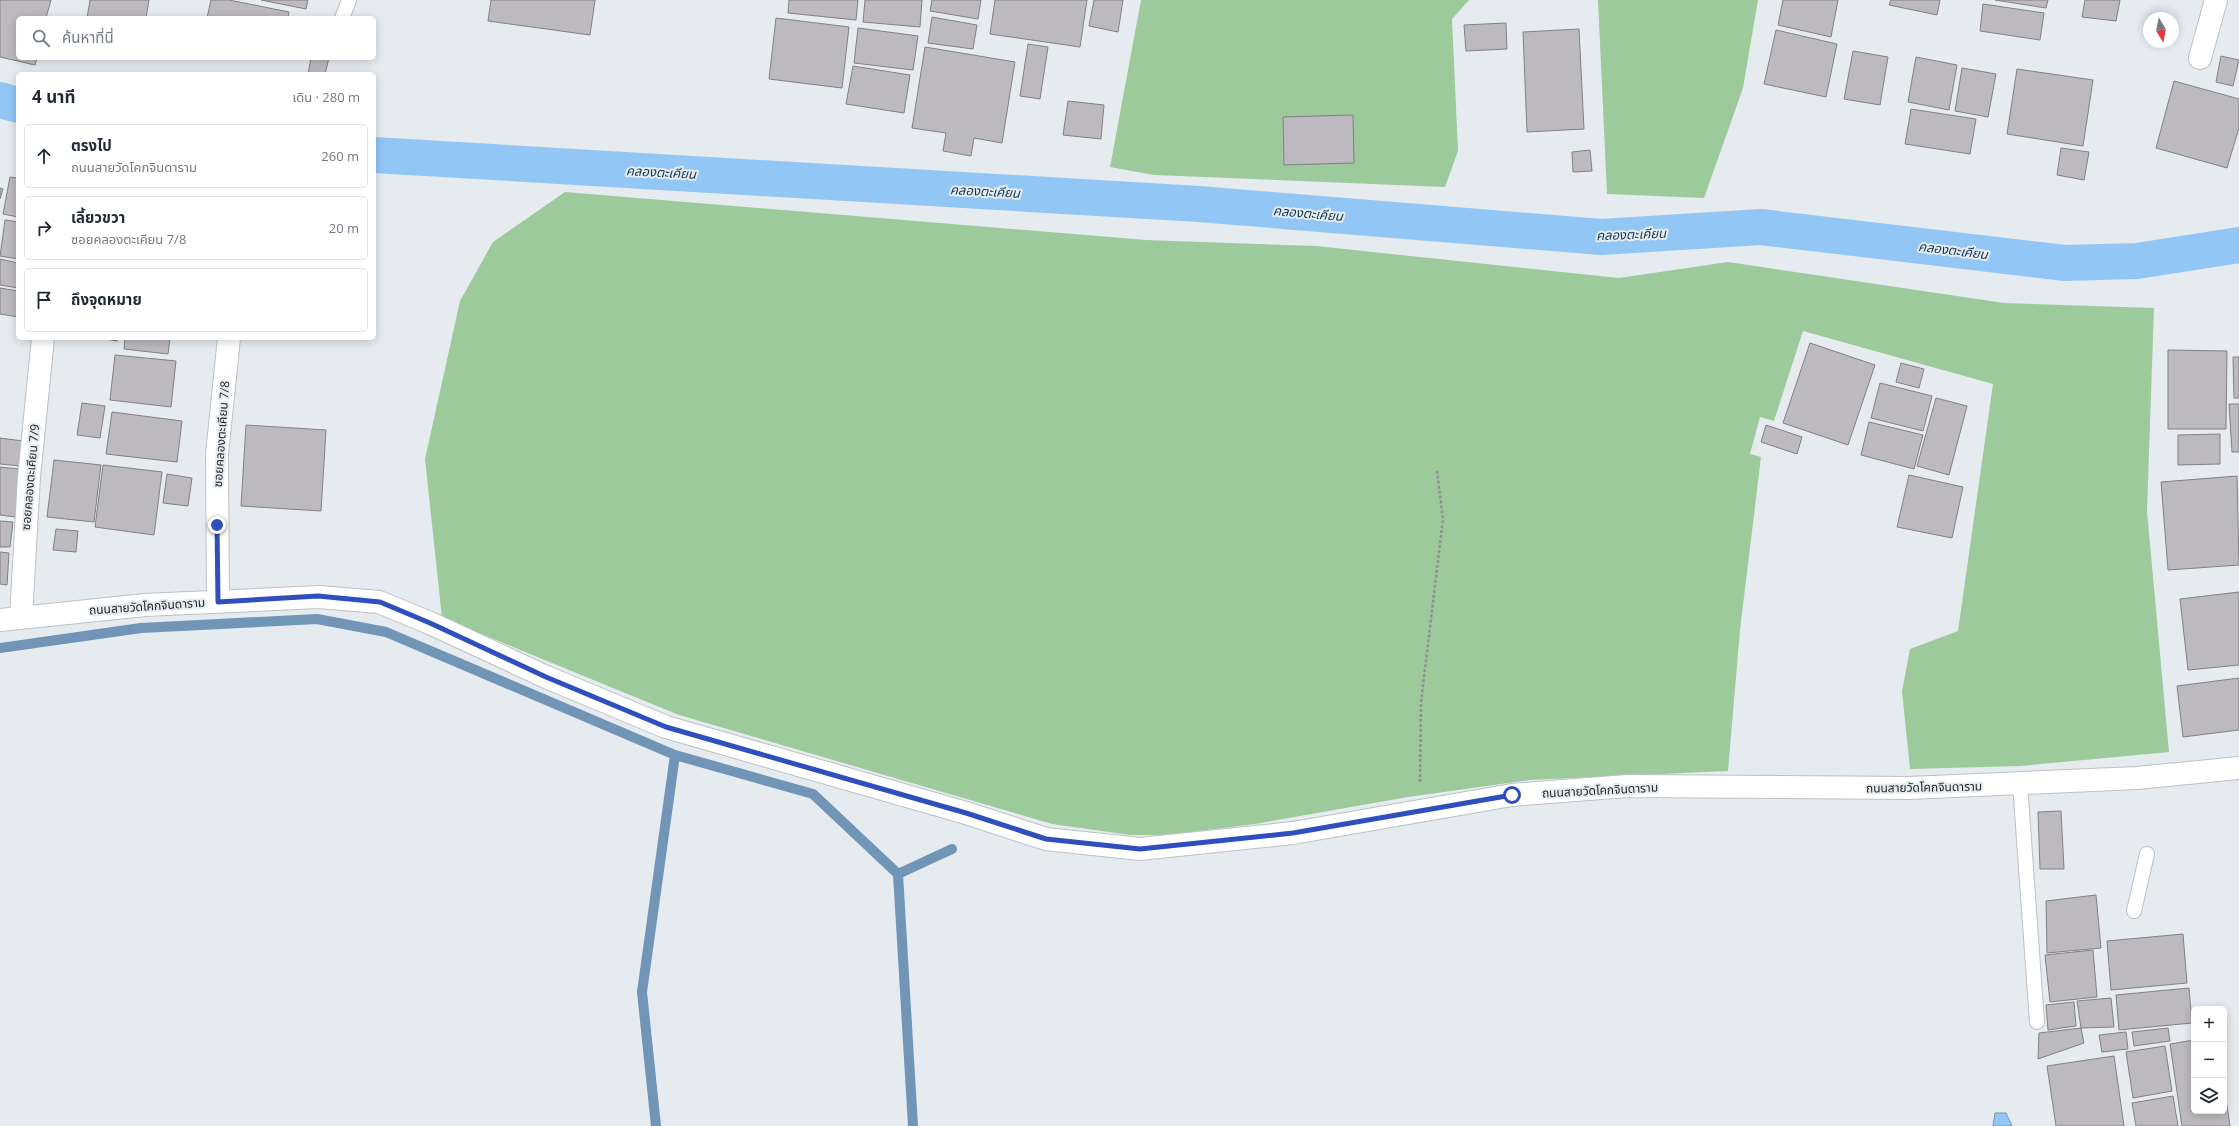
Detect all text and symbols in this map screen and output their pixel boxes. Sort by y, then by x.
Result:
north arrow [2143,12,2179,48]
search box [16,16,376,60]
icon: search [30,27,52,49]
text: ค้นหาที่นี่ [62,27,114,47]
text: 4 นาที [32,85,75,108]
text: เดิน · 280 m [292,88,360,106]
text: ตรงไป [71,135,112,155]
icon: ahead [33,145,55,167]
text: 260 m [321,147,359,165]
text: ถนนสายวัดโคกจินดาราม [71,158,197,176]
water label: คลองตะเคียน [626,161,697,183]
water label: คลองตะเคียน [950,180,1021,202]
water label: คลองตะเคียน [1272,201,1345,225]
text: เลี้ยวขวา [71,207,125,227]
icon: right [33,217,55,239]
text: 20 m [329,219,359,237]
water label: คลองตะเคียน [1596,224,1667,244]
text: ซอยคลองตะเคียน 7/8 [71,230,186,248]
water label: คลองตะเคียน [1917,237,1990,263]
icon: arrive [33,289,55,311]
text: ถึงจุดหมาย [71,289,142,309]
street label: ซอยคลองตะเคียน 7/8 [209,380,233,488]
street label: ซอยคลองตะเคียน 7/9 [17,423,43,531]
route end [208,516,226,534]
street label: ถนนสายวัดโคกจินดาราม [88,593,206,619]
street label: ถนนสายวัดโคกจินดาราม [1866,777,1982,797]
street label: ถนนสายวัดโคกจินดาราม [1541,778,1659,802]
route start [1503,786,1521,804]
map controls [2191,1006,2227,1114]
button: + [2191,1006,2227,1042]
button: − [2191,1042,2227,1078]
button: layers [2191,1078,2227,1114]

